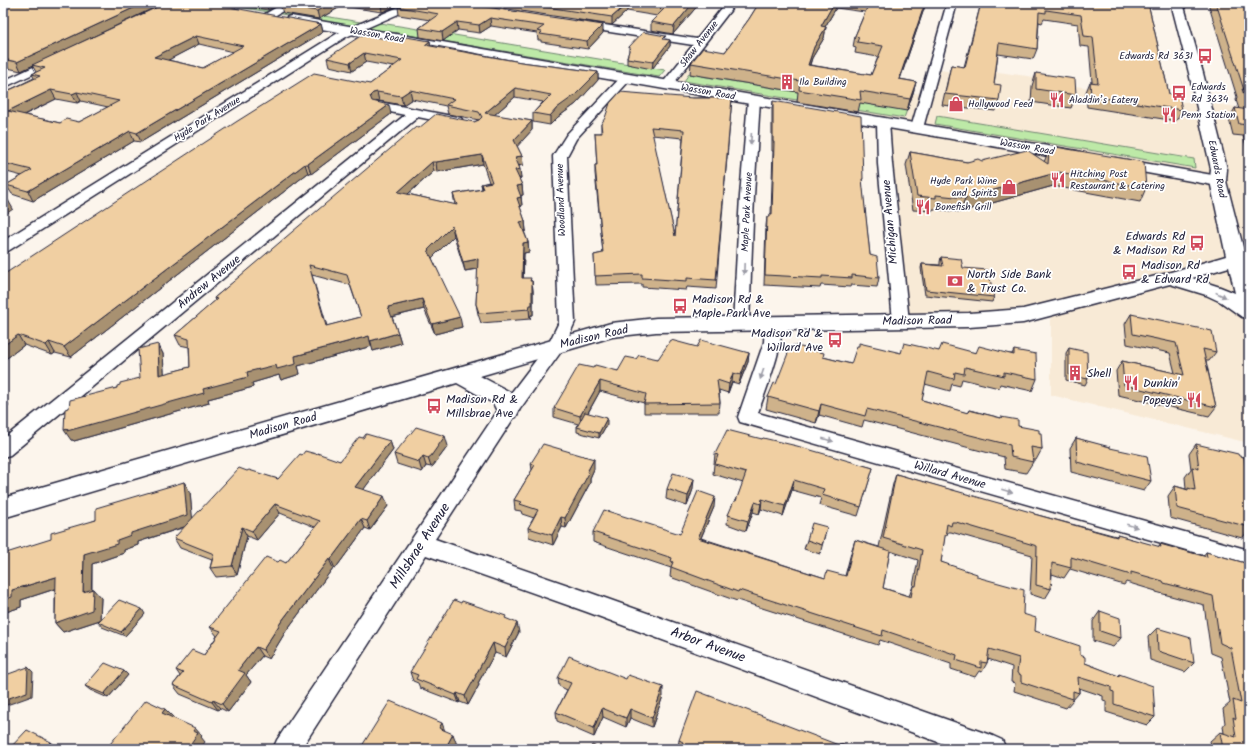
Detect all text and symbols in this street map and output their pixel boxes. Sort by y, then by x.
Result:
street label: Shaw Avenue [676,17,723,71]
street label: Wasson Road [349,22,406,48]
bus stop icon: Edwards Rd 3631 [1196,47,1214,65]
place label: Edwards Rd 3631 [1119,48,1193,64]
building icon: Ila Building [778,73,796,91]
place label: Ila Building [799,74,847,90]
street label: Wasson Road [680,79,737,105]
place label: Edwards Rd 3634 [1191,79,1229,107]
bus stop icon: Edwards Rd 3634 [1170,84,1188,102]
restaurant icon: Aladdin’s Eatery [1048,91,1066,109]
street label: Hyde Park Avenue [170,92,244,146]
place label: Aladdin’s Eatery [1069,92,1138,108]
shop icon: Hollywood Feed [947,95,965,113]
place label: Hollywood Feed [968,96,1034,112]
restaurant icon: Penn Station [1160,106,1178,124]
place label: Penn Station [1181,107,1236,123]
one-way arrow [748,133,755,145]
street label: Wasson Road [999,134,1056,160]
street label: Edwards Road [1204,139,1231,200]
street label: Woodland Avenue [552,163,570,237]
place label: Hitching Post Restaurant & Catering [1070,166,1165,194]
street label: Maple Park Avenue [737,171,757,252]
restaurant icon: Hitching Post Restaurant & Catering [1049,171,1067,189]
place label: Hyde Park Wine and Spirits [930,173,998,201]
street label: Michigan Avenue [877,178,903,265]
shop icon: Hyde Park Wine and Spirits [1000,178,1018,196]
restaurant icon: Bonefish Grill [914,198,932,216]
place label: Bonefish Grill [935,199,992,215]
place label: Edwards Rd & Madison Rd [1113,227,1186,260]
bus stop icon: Edwards Rd & Madison Rd [1188,234,1206,252]
street label: Andrew Avenue [173,250,245,314]
place label: Madison Rd & Edward Rd [1141,256,1210,289]
one-way arrow [741,263,747,276]
bus stop icon: Madison Rd & Edward Rd [1120,263,1138,281]
place label: North Side Bank & Trust Co. [967,265,1052,298]
bank icon: North Side Bank & Trust Co. [946,272,964,290]
place label: Madison Rd & Maple Park Ave [692,290,771,323]
one-way arrow [1215,292,1227,298]
bus stop icon: Madison Rd & Maple Park Ave [671,297,689,315]
street label: Madison Road [882,311,953,331]
street label: Madison Road [558,320,631,354]
place label: Madison Rd & Willard Ave [751,324,824,357]
bus stop icon: Madison Rd & Willard Ave [826,331,844,349]
building icon: Shell [1066,364,1084,382]
place label: Shell [1087,364,1111,383]
one-way arrow [759,368,765,380]
restaurant icon: Dunkin' [1122,374,1140,392]
place label: Dunkin' [1143,374,1180,393]
place label: Madison Rd & Millsbrae Ave [446,390,518,423]
place label: Popeyes [1143,391,1182,410]
restaurant icon: Popeyes [1185,391,1203,409]
bus stop icon: Madison Rd & Millsbrae Ave [425,397,443,415]
street label: Madison Road [247,407,320,445]
one-way arrow [822,437,834,443]
street label: Willard Avenue [912,456,989,494]
one-way arrow [1001,488,1013,494]
street label: Millsbrae Avenue [384,498,457,593]
one-way arrow [1126,523,1138,529]
street label: Arbor Avenue [667,621,749,669]

